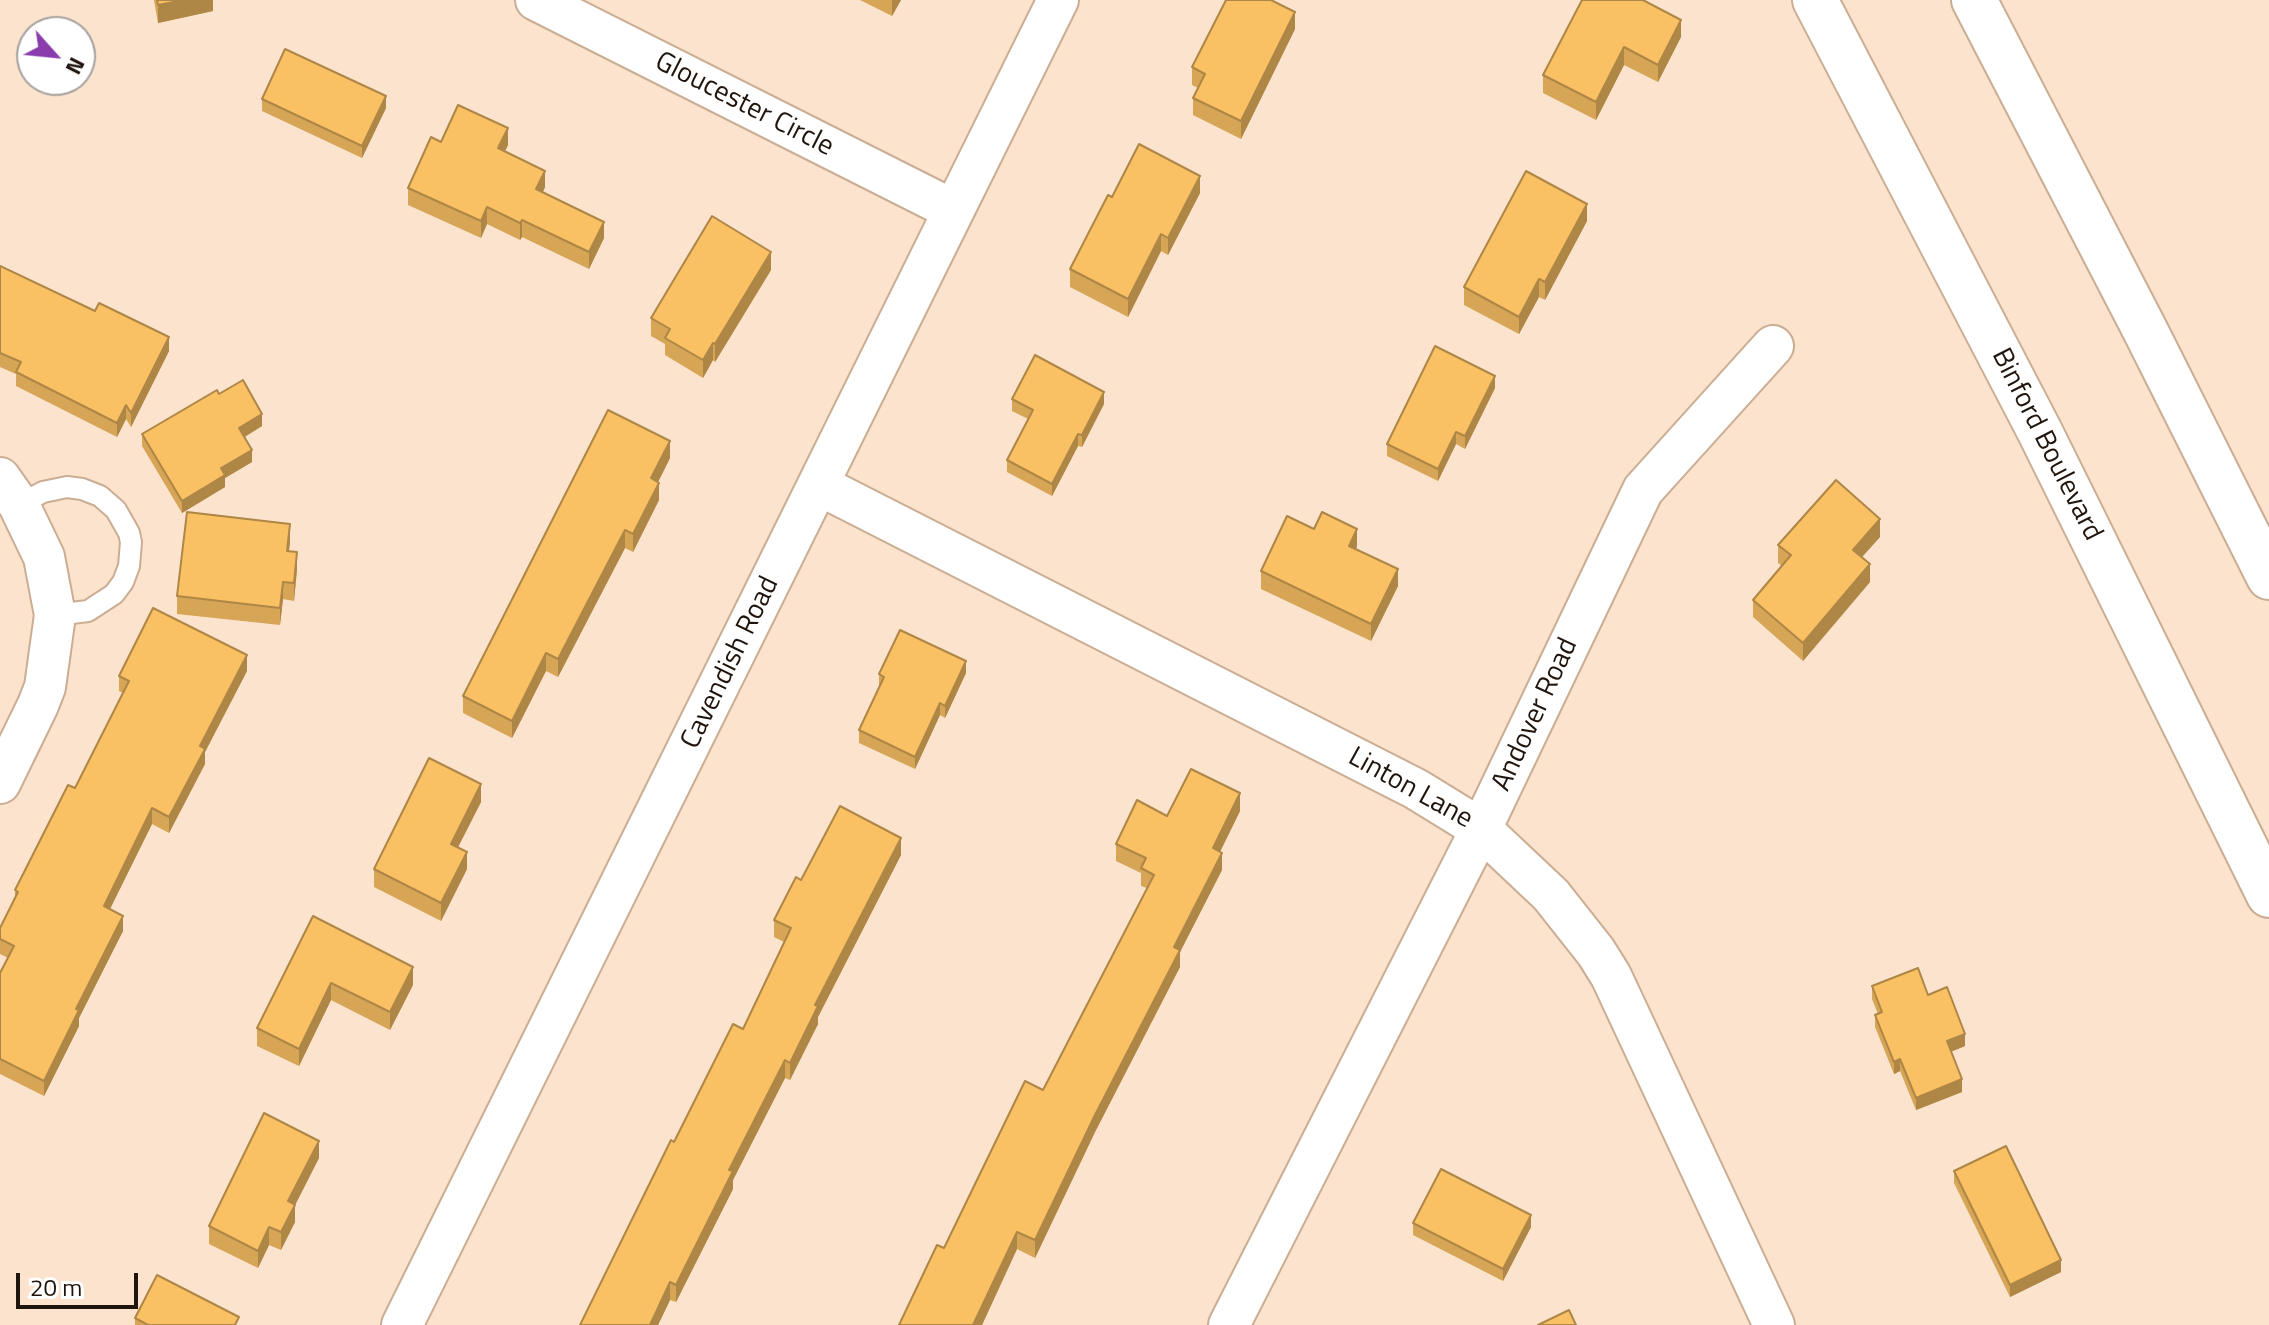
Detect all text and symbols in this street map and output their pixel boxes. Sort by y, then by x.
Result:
north arrow [16,16,96,96]
street label: Gloucester Circle [649,46,839,164]
text: N [57,51,94,80]
street label: Binford Boulevard [1983,343,2109,547]
street label: Cavendish Road [675,571,787,755]
street label: Andover Road [1486,633,1586,797]
street label: Linton Lane [1342,741,1478,837]
scale bar [20,1257,142,1307]
text: 20 m [30,1269,82,1305]

